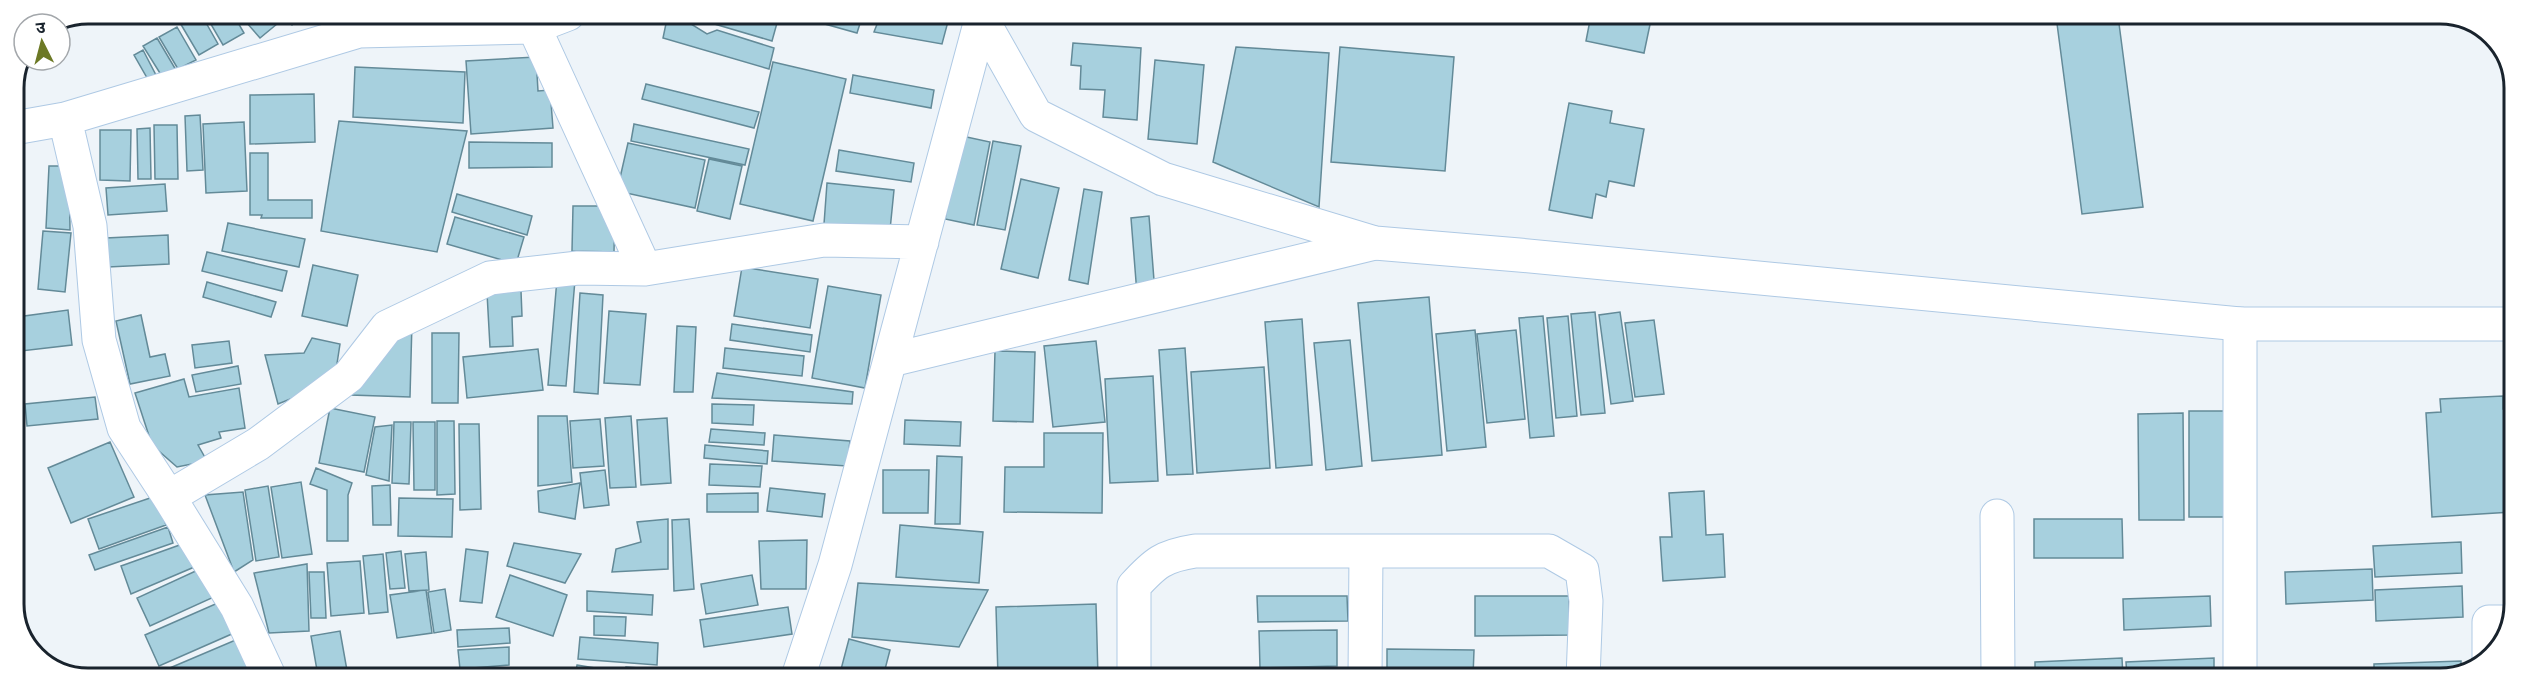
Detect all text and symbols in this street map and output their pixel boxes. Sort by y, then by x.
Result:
north arrow [12,12,72,72]
text: उ [35,17,47,39]

